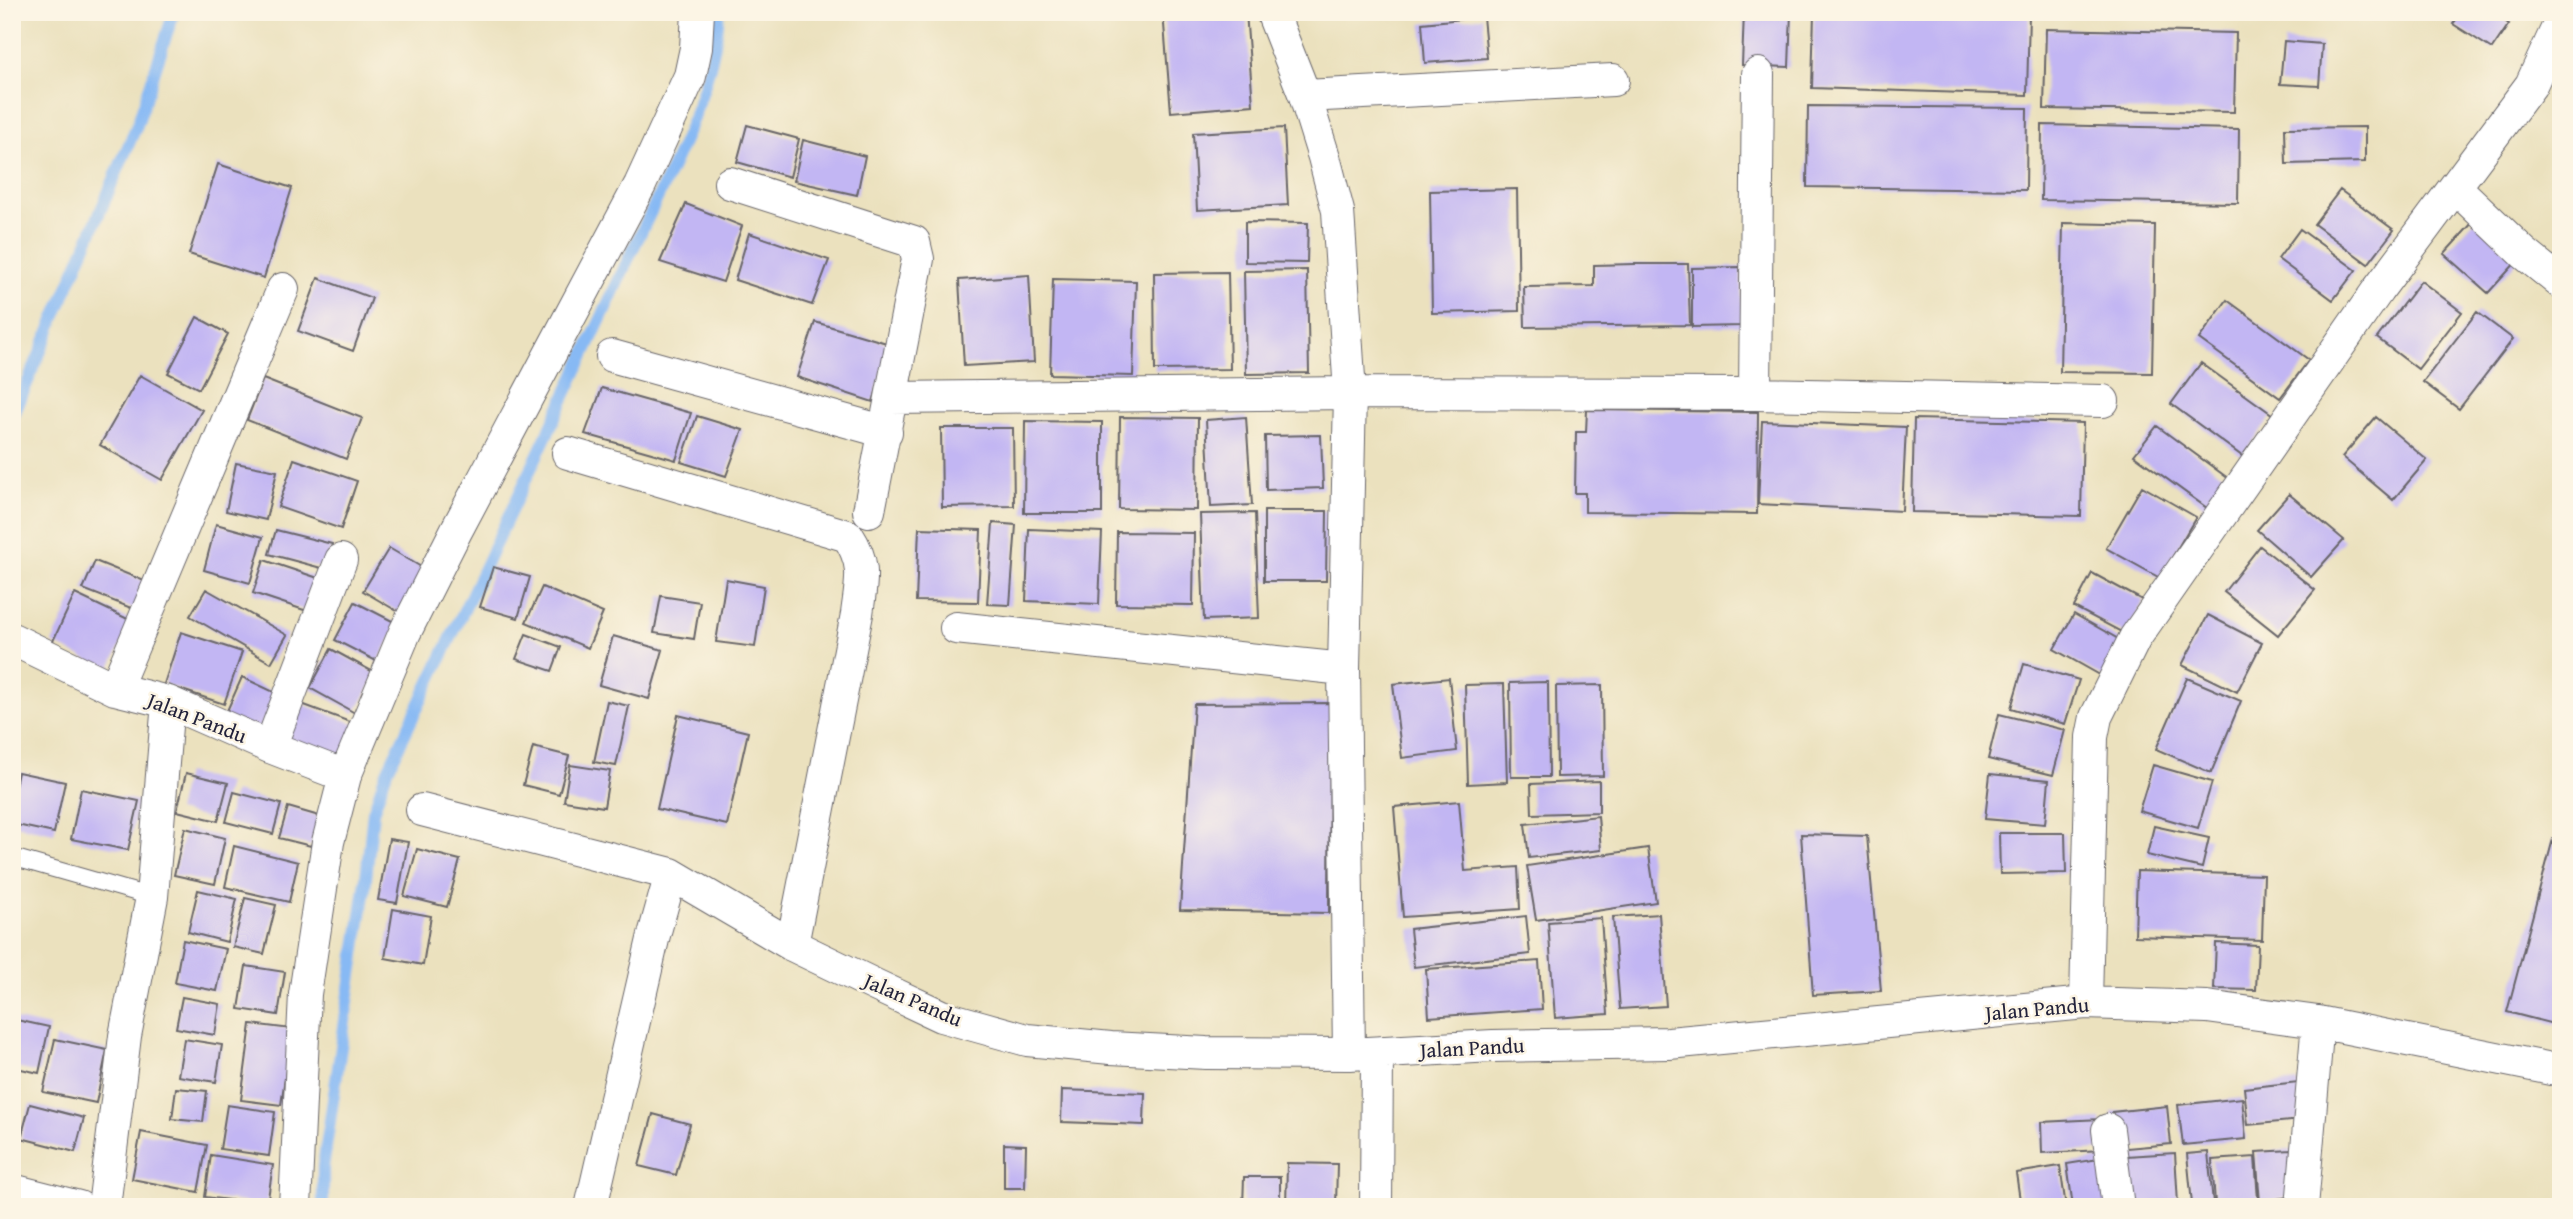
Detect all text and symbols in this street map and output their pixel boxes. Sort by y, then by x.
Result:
street label: Jalan Pandu [140,683,252,751]
street label: Jalan Pandu [856,964,968,1034]
street label: Jalan Pandu [1981,988,2091,1029]
street label: Jalan Pandu [1416,1029,1526,1066]

